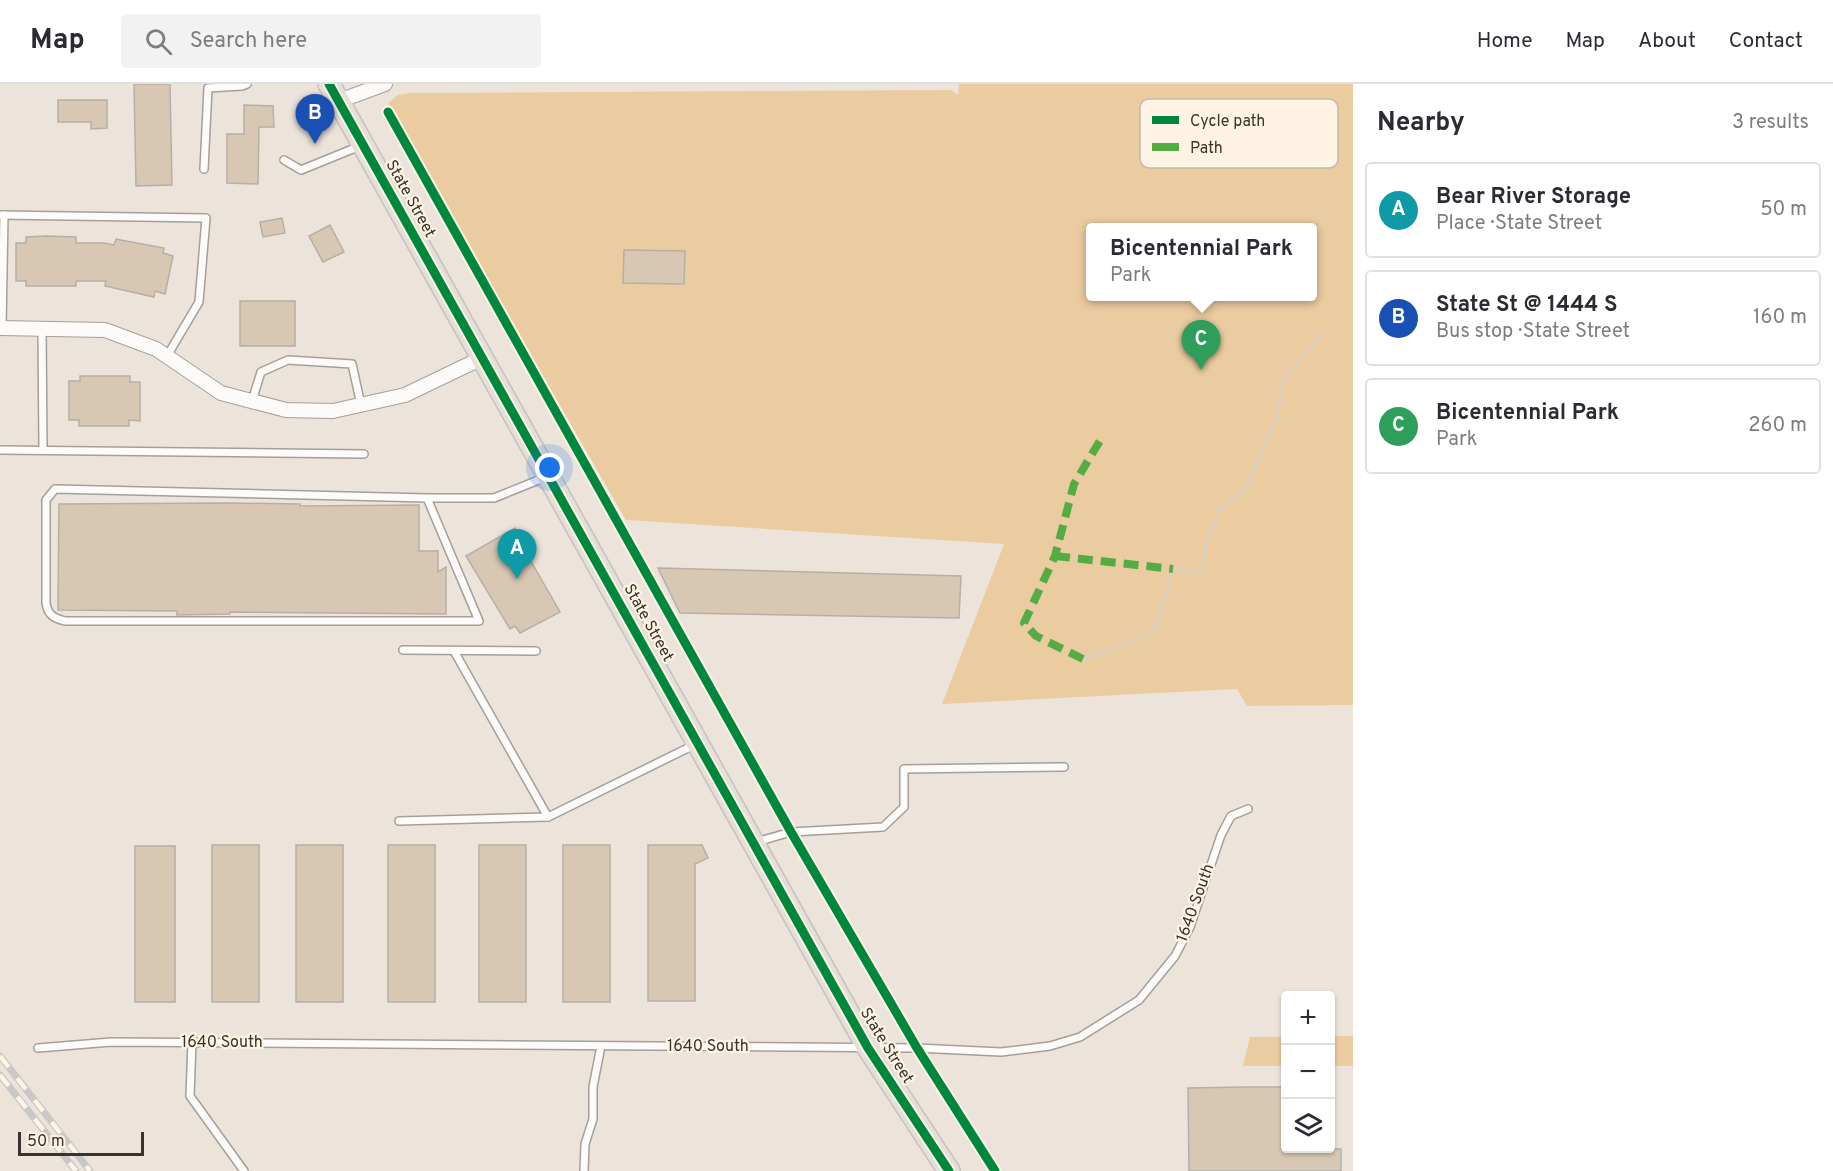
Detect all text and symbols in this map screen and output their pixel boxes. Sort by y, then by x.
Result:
search box [121,14,541,68]
text: Map [30,23,85,59]
icon: search [142,25,175,58]
text: Search here [190,28,307,55]
text: Home [1477,28,1533,55]
text: Map [1566,28,1605,55]
text: About [1638,28,1696,55]
text: Contact [1729,28,1803,55]
pin: B [296,94,334,144]
legend [1140,99,1338,168]
text: Nearby [1377,107,1465,140]
text: 3 results [1732,110,1809,136]
text: Cycle path [1190,112,1265,132]
text: Path [1190,139,1223,159]
street label: State Street [380,157,440,241]
text: Bear River Storage [1436,184,1631,211]
text: A [1391,197,1406,223]
text: 50 m [1760,197,1807,223]
text: Place · State Street [1436,211,1602,237]
popup [1086,223,1317,301]
text: Bicentennial Park [1110,236,1293,263]
text: Park [1110,263,1151,289]
text: State St @ 1444 S [1436,292,1617,319]
text: B [1392,305,1405,331]
text: 160 m [1753,305,1807,331]
text: Bus stop · State Street [1436,319,1630,345]
pin: C [1182,320,1220,370]
text: Bicentennial Park [1436,400,1619,427]
text: C [1392,413,1405,439]
text: 260 m [1748,413,1807,439]
text: Park [1436,427,1477,453]
your location [535,453,564,482]
pin: A [498,530,536,579]
street label: State Street [618,581,678,665]
street label: 1640 South [1173,861,1219,945]
map controls [1281,991,1335,1153]
button: + [1281,991,1335,1045]
street label: State Street [855,1004,917,1088]
street label: 1640 South [181,1033,263,1053]
street label: 1640 South [667,1037,749,1057]
button: − [1281,1045,1335,1099]
button: layers [1281,1099,1335,1153]
scale bar [18,1129,144,1156]
text: 50 m [27,1132,65,1152]

